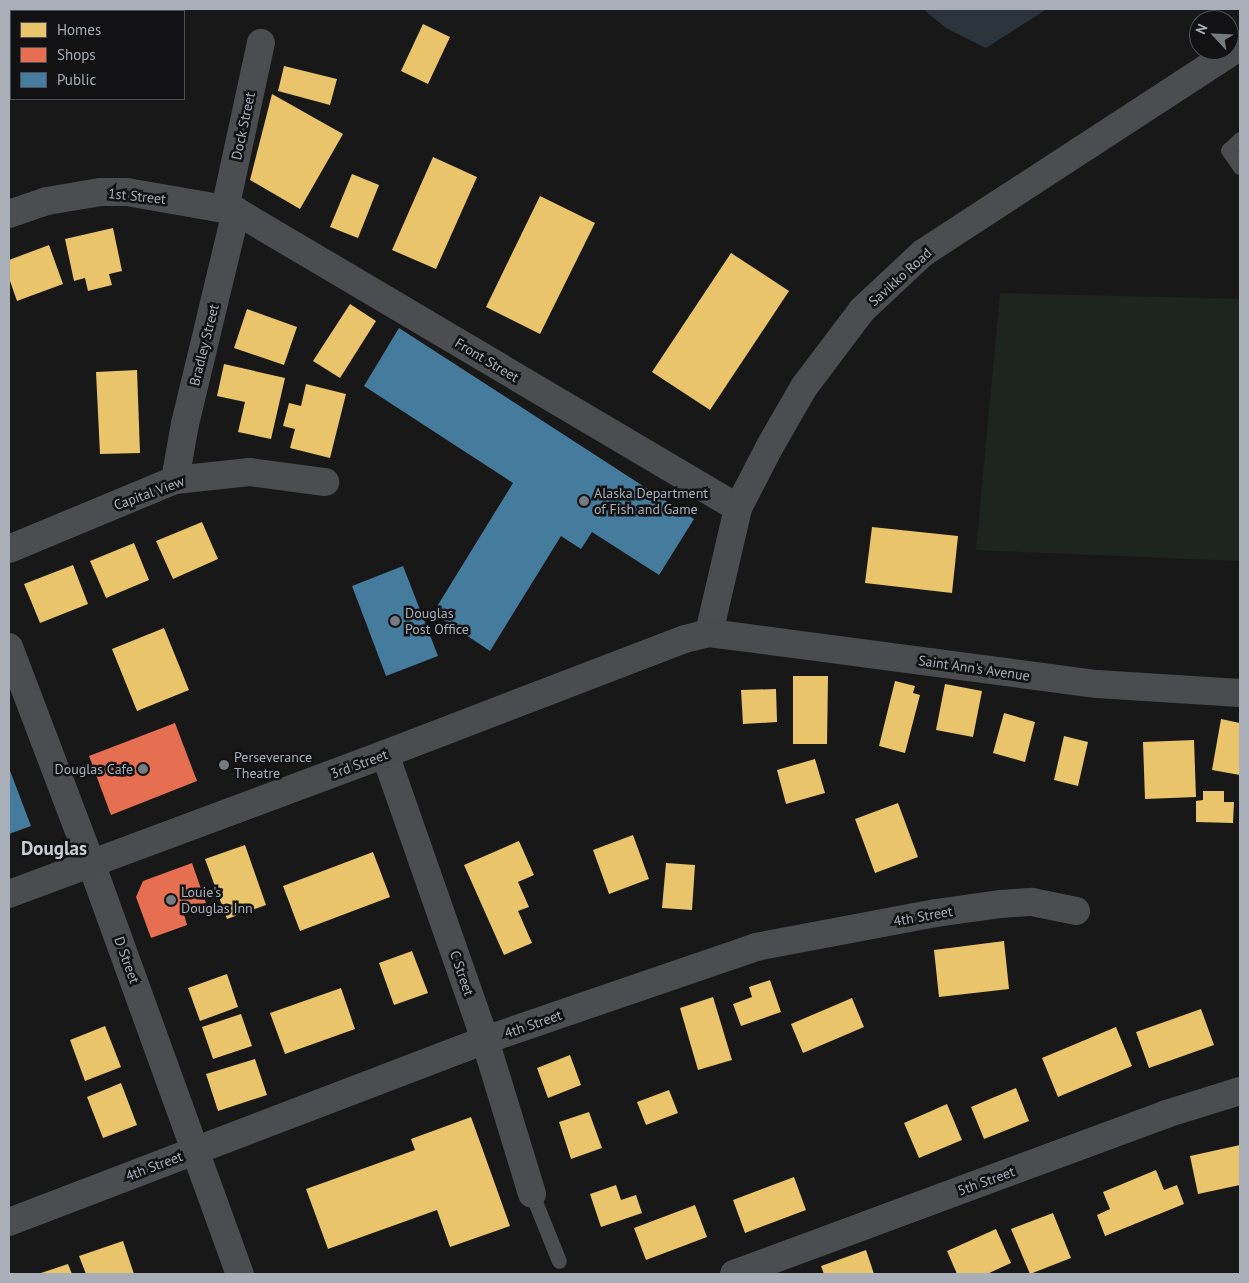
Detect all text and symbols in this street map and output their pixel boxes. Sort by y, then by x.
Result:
legend [10,10,185,100]
north arrow [1189,10,1239,60]
text: Homes [57,20,101,39]
text: N [1191,21,1211,37]
text: Shops [57,45,96,64]
text: Public [57,70,96,89]
street label: Dock Street [228,90,258,162]
street label: 1st Street [107,185,167,207]
street label: Savikko Road [865,244,935,310]
street label: Bradley Street [186,302,222,388]
street label: Front Street [452,334,522,386]
street label: Capital View [111,472,187,514]
place label: Alaska Department of Fish and Game [594,485,708,518]
marker: Alaska Department of Fish and Game [578,495,590,507]
place label: Douglas Post Office [405,605,469,638]
marker: Douglas Post Office [389,615,401,627]
street label: Saint Ann's Avenue [917,652,1031,684]
street label: 3rd Street [328,746,390,782]
place label: Perseverance Theatre [234,749,312,782]
marker: Perseverance Theatre [218,759,230,771]
place label: Douglas Cafe [54,761,133,777]
marker: Douglas Cafe [137,763,149,775]
district label: Douglas [21,838,87,860]
place label: Louie's Douglas Inn [181,884,253,916]
marker: Louie's Douglas Inn [165,894,177,906]
street label: 4th Street [892,903,954,929]
street label: D Street [111,934,143,986]
street label: C Street [446,948,478,998]
street label: 4th Street [502,1006,564,1042]
street label: 4th Street [123,1147,185,1185]
street label: 5th Street [955,1163,1017,1199]

